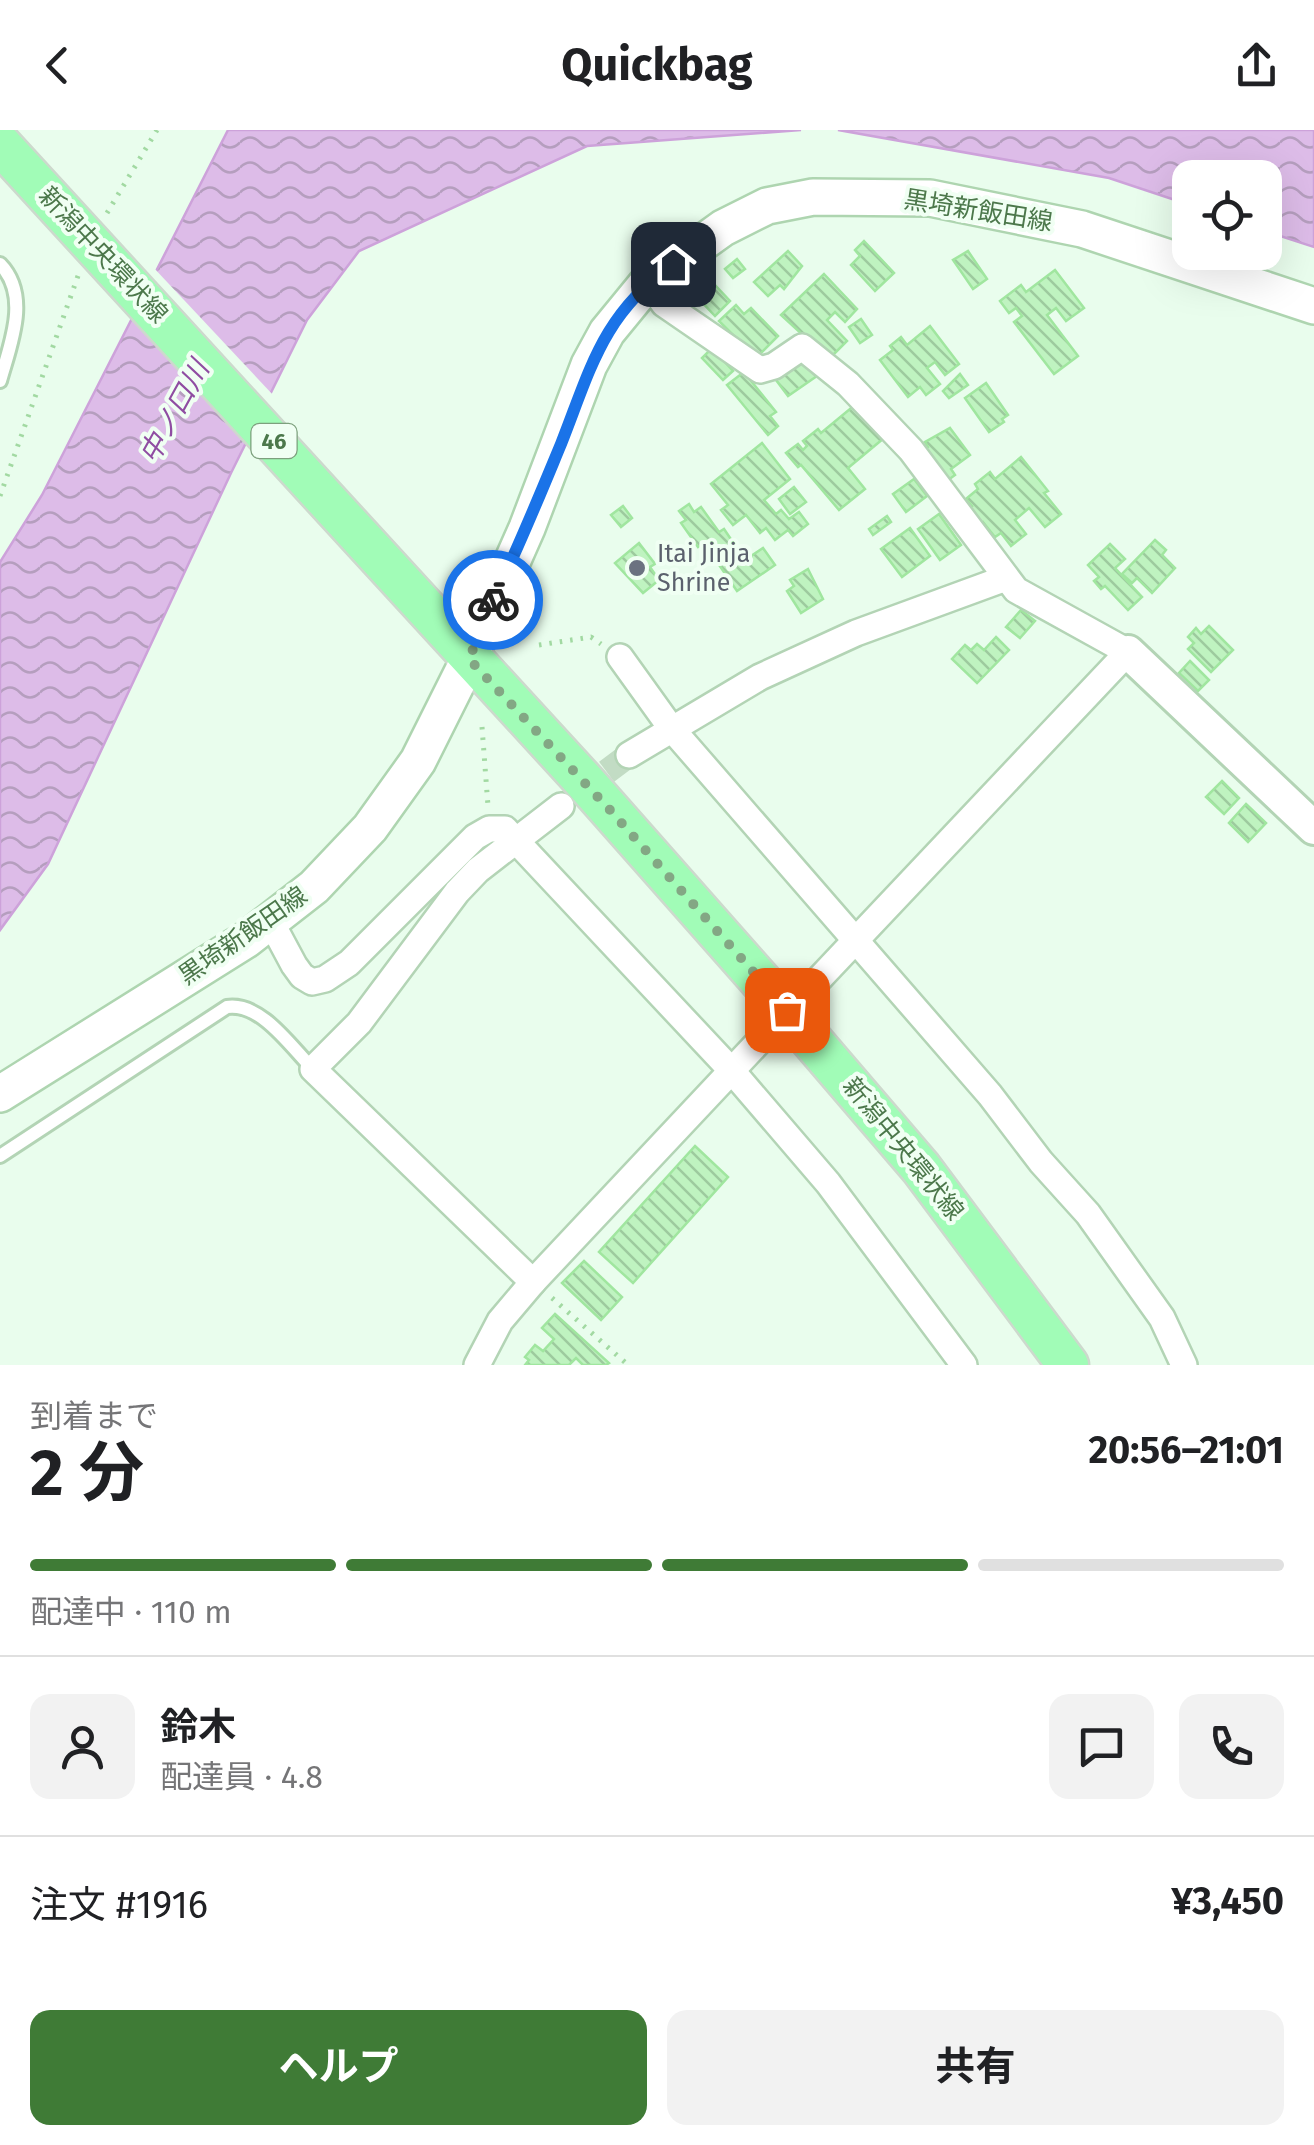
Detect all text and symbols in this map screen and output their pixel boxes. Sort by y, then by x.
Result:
icon: back [30,38,85,93]
text: Quickbag [561,38,753,92]
icon: share [1229,38,1284,93]
map controls [1172,160,1282,270]
button: locate [1172,160,1282,270]
street label: 新潟中央環状線 [32,181,174,329]
street label: 黒埼新飯田線 [902,184,1054,238]
pin [631,222,716,307]
icon: home [646,237,701,292]
water label: 中ノ口川 [132,352,217,469]
road number: 46 [252,424,296,458]
place label: Itai Jinja Shrine [657,539,750,598]
courier [443,550,543,650]
marker: Itai Jinja Shrine [626,557,648,579]
icon: bike [466,573,521,628]
street label: 黒埼新飯田線 [173,881,313,991]
pin [745,968,830,1053]
icon: bag [760,983,815,1038]
street label: 新潟中央環状線 [836,1072,970,1226]
text: 到着まで [30,1397,158,1435]
text: 20:56–21:01 [1088,1427,1284,1473]
text: 2 分 [30,1434,144,1512]
text: 配達中 · 110 m [30,1593,232,1631]
button: person [30,1694,135,1799]
button: chat [1049,1694,1154,1799]
button: phone [1179,1694,1284,1799]
text: 鈴木 [160,1704,236,1750]
text: 配達員 · 4.8 [160,1758,323,1796]
text: ¥3,450 [1171,1878,1284,1924]
text: 注文 #1916 [30,1882,208,1928]
button: ヘルプ [30,2010,647,2125]
button: 共有 [667,2010,1284,2125]

